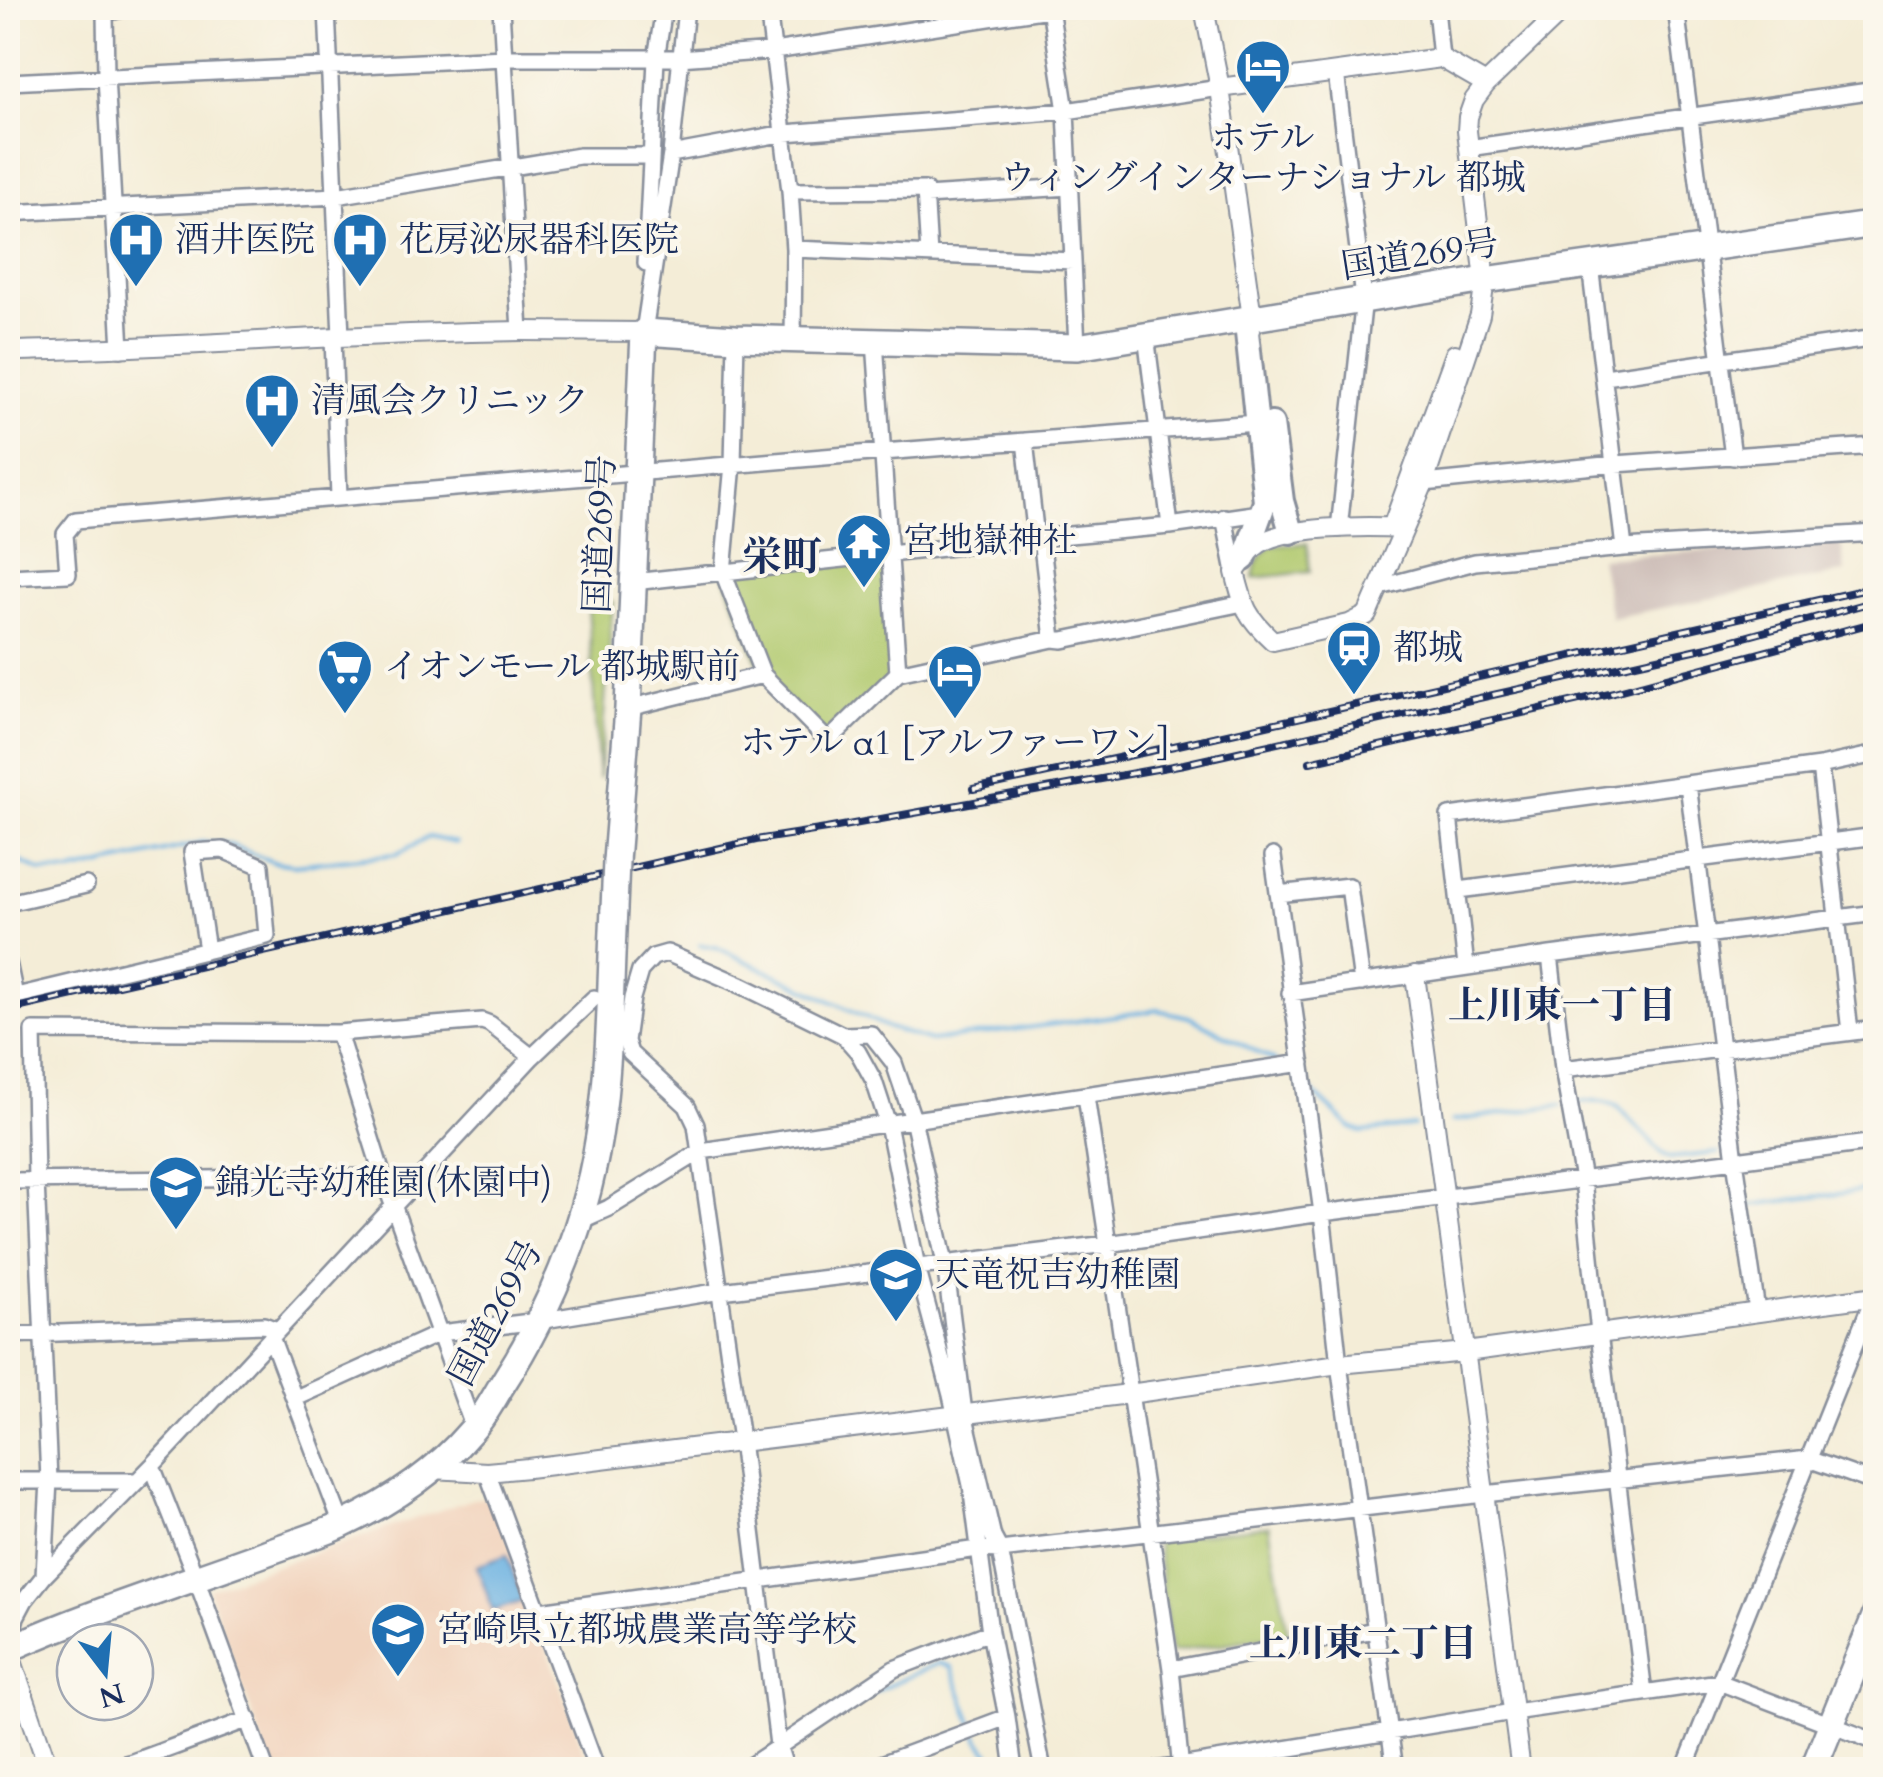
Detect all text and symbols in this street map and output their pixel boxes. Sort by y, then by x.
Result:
hotel icon: ホテル ウィングインターナショナル 都城 [1233,37,1293,116]
place label: ホテル ウィングインターナショナル 都城 [1000,114,1526,202]
hospital icon: 酒井医院 [106,210,166,289]
hospital icon: 花房泌尿器科医院 [330,210,390,289]
place label: 酒井医院 [175,216,315,264]
place label: 花房泌尿器科医院 [399,216,679,264]
street label: 国道269号 [1338,219,1502,291]
hospital icon: 清風会クリニック [242,371,302,450]
place label: 清風会クリニック [311,377,589,425]
street label: 国道269号 [573,454,627,614]
temple icon: 宮地嶽神社 [834,511,894,590]
place label: 宮地嶽神社 [903,517,1078,565]
district label: 栄町 [742,530,822,585]
station icon: 都城 [1324,618,1384,697]
place label: 都城 [1393,624,1463,672]
supermarket icon: イオンモール 都城駅前 [315,637,375,716]
hotel icon: ホテル α1 [アルファーワン] [925,642,985,721]
place label: イオンモール 都城駅前 [384,643,740,691]
place label: ホテル α1 [アルファーワン] [740,719,1170,767]
district label: 上川東一丁目 [1448,980,1676,1032]
school or university icon: 錦光寺幼稚園(休園中) [146,1153,206,1232]
place label: 錦光寺幼稚園(休園中) [215,1159,552,1207]
street label: 国道269号 [438,1232,554,1394]
school or university icon: 天竜祝吉幼稚園 [866,1245,926,1324]
place label: 天竜祝吉幼稚園 [935,1251,1180,1299]
school or university icon: 宮崎県立都城農業高等学校 [368,1600,428,1679]
place label: 宮崎県立都城農業高等学校 [437,1606,857,1654]
district label: 上川東二丁目 [1249,1618,1477,1670]
north arrow [55,1622,155,1722]
text: N [95,1673,129,1717]

